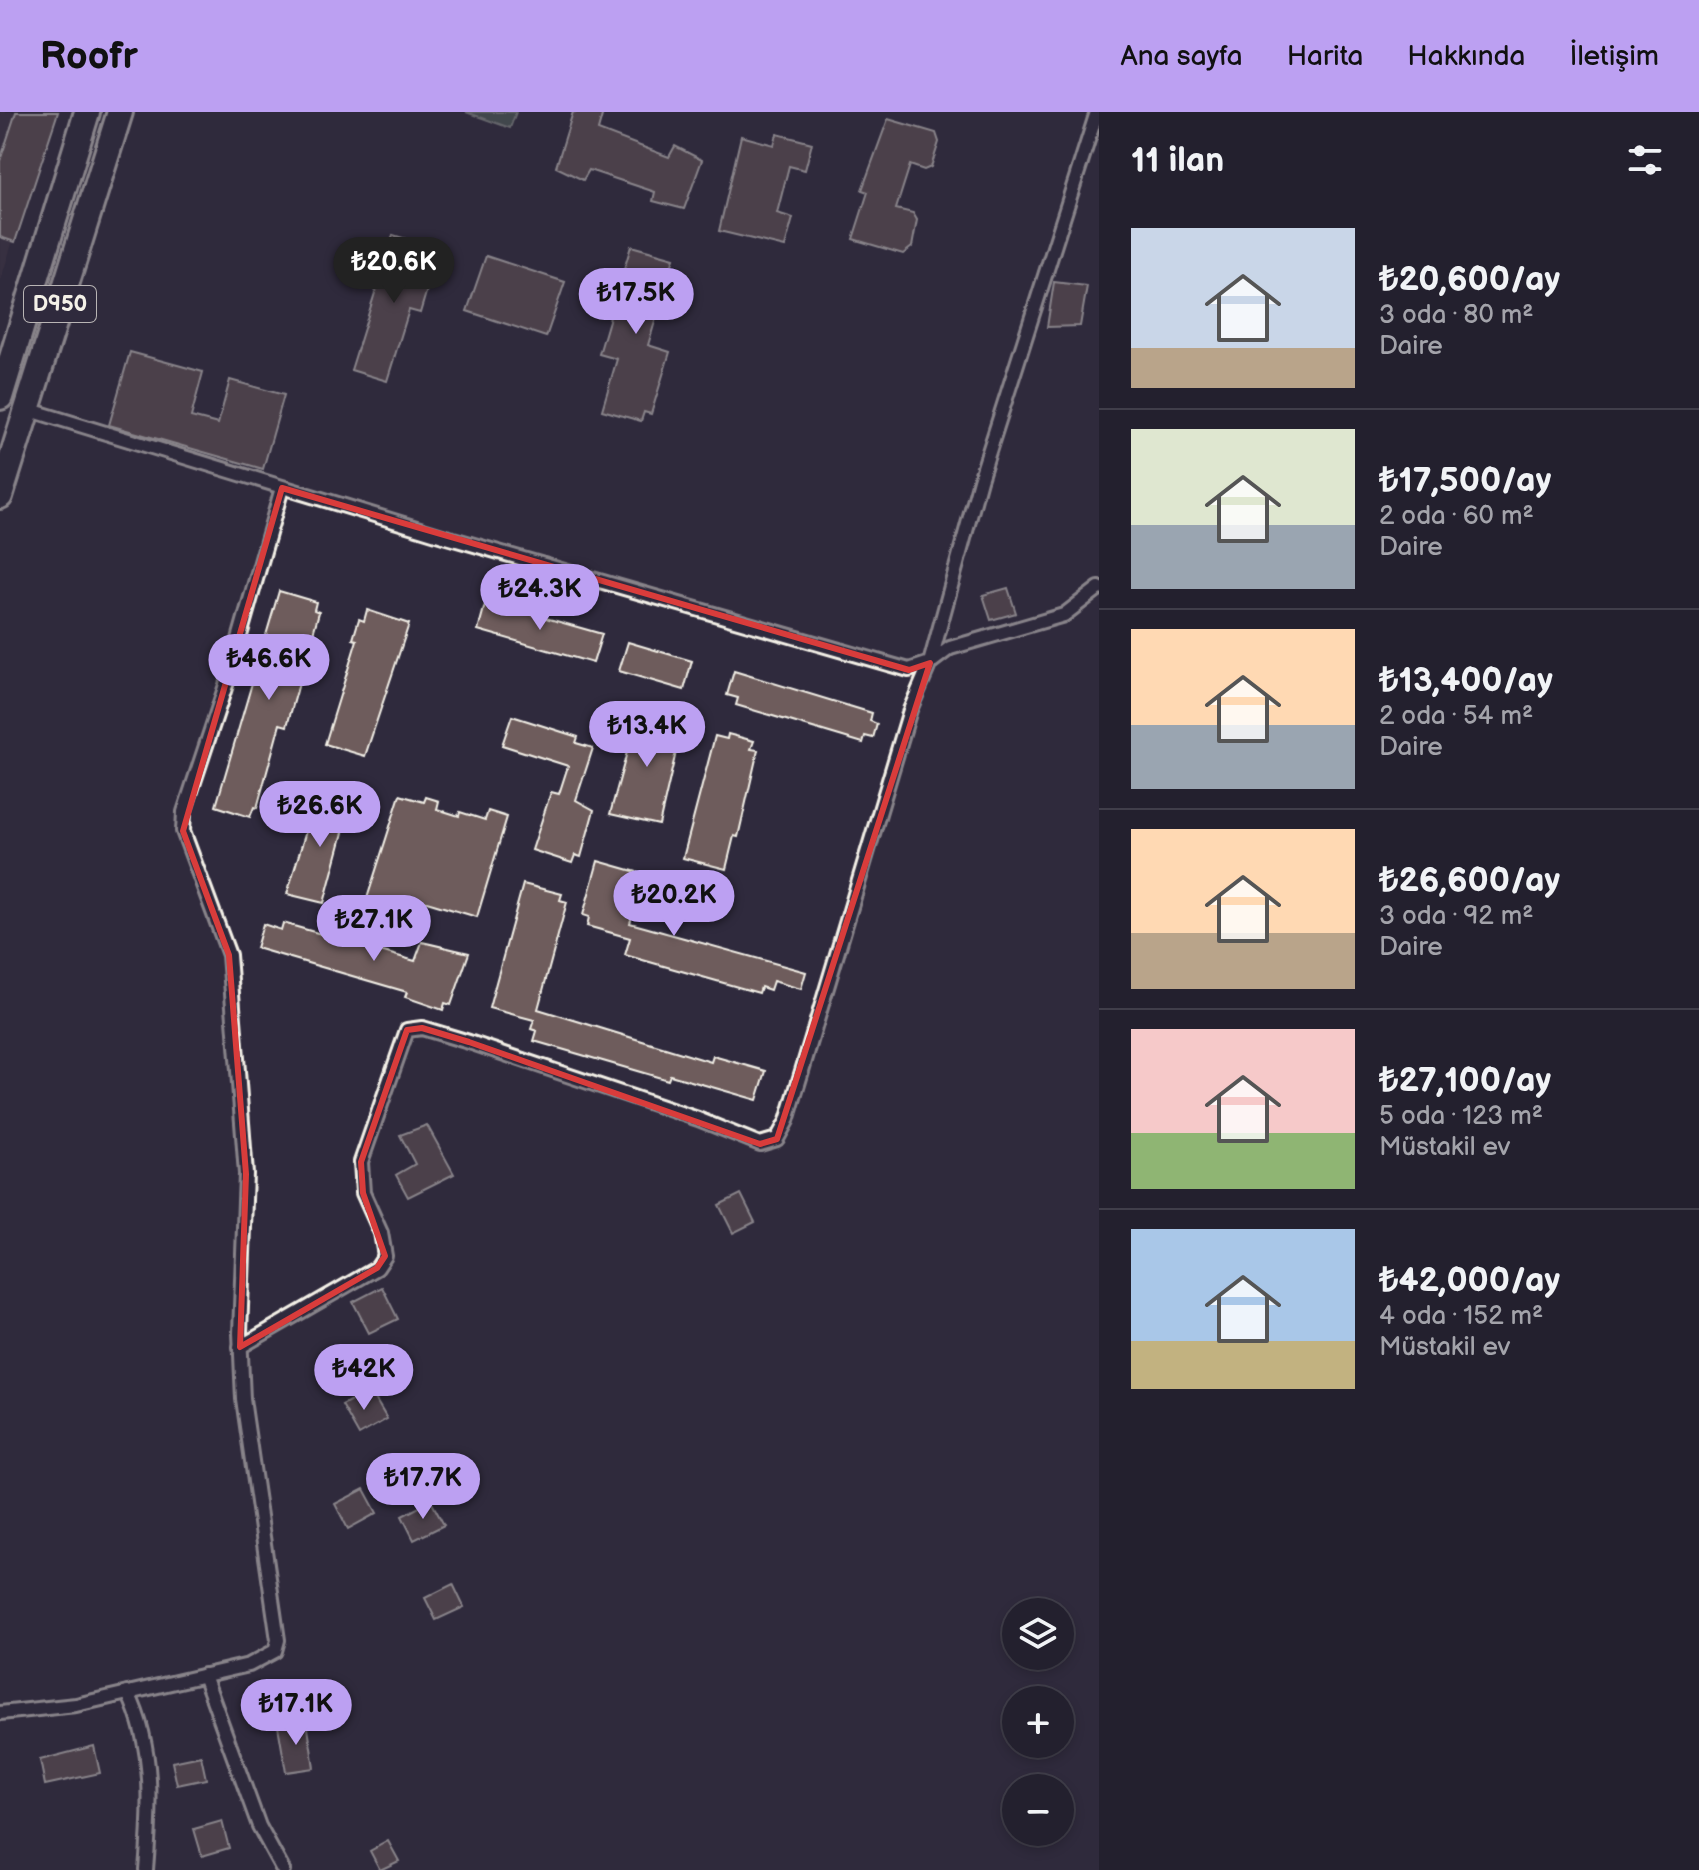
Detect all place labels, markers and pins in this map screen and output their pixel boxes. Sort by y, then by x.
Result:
pin: ₺20.6K [329,237,459,305]
pin: ₺17.5K [571,268,701,336]
pin: ₺24.3K [475,564,605,632]
pin: ₺46.6K [204,634,334,702]
pin: ₺13.4K [582,701,712,769]
pin: ₺26.6K [255,781,385,849]
pin: ₺20.2K [609,870,739,938]
pin: ₺27.1K [309,895,439,963]
pin: ₺42K [317,1344,411,1412]
pin: ₺17.7K [358,1453,488,1521]
pin: ₺17.1K [231,1679,361,1747]

